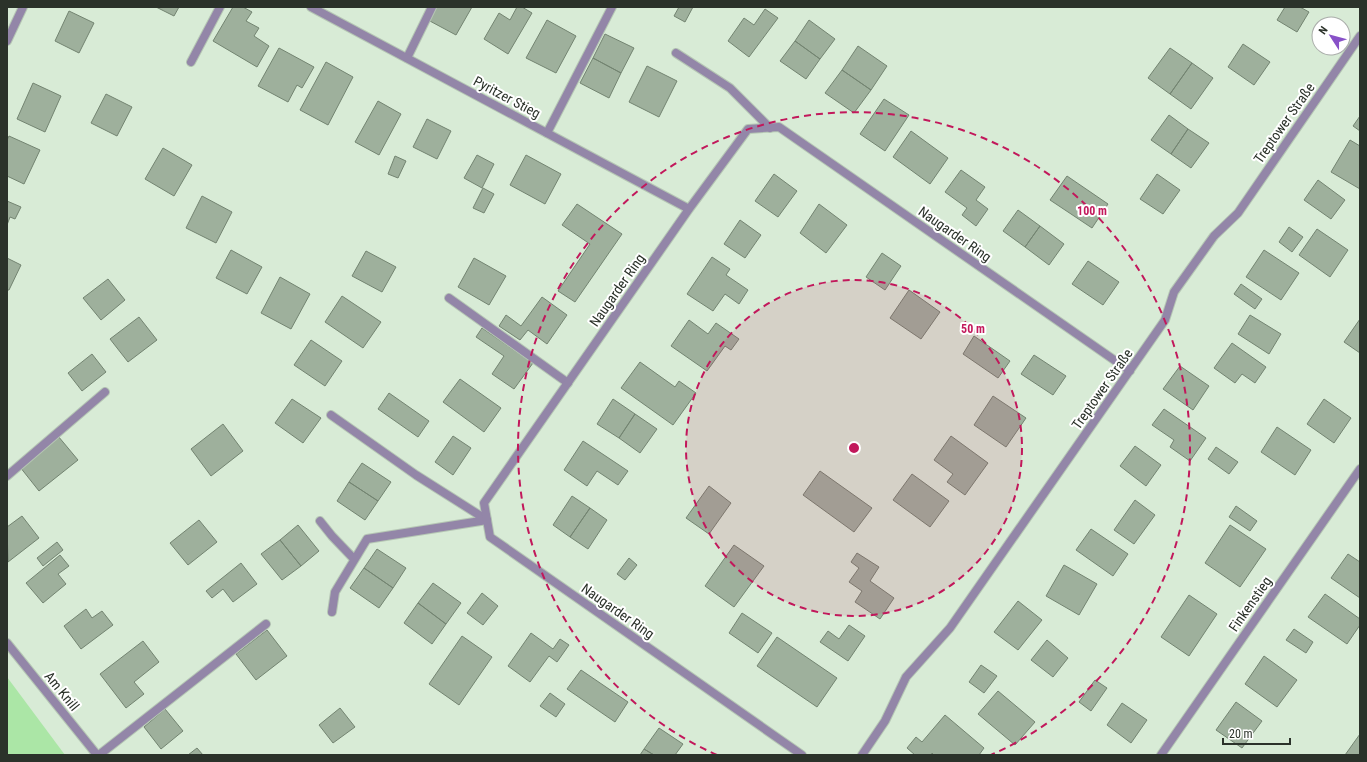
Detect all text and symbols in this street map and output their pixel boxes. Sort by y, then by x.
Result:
north arrow [1311,16,1351,56]
text: N [1316,24,1331,37]
street label: Pyritzer Stieg [471,73,543,121]
street label: Treptower Straße [1250,79,1318,166]
street label: Naugarder Ring [916,203,994,265]
text: 100 m [1077,204,1107,218]
street label: Naugarder Ring [586,251,648,329]
text: 50 m [961,322,985,336]
street label: Treptower Straße [1068,345,1136,432]
centre of rings [847,441,861,455]
street label: Finkenstieg [1225,573,1275,635]
street label: Naugarder Ring [579,580,657,642]
street label: Am Knill [41,668,83,714]
scale bar [1223,720,1290,746]
text: 20 m [1229,727,1253,741]

